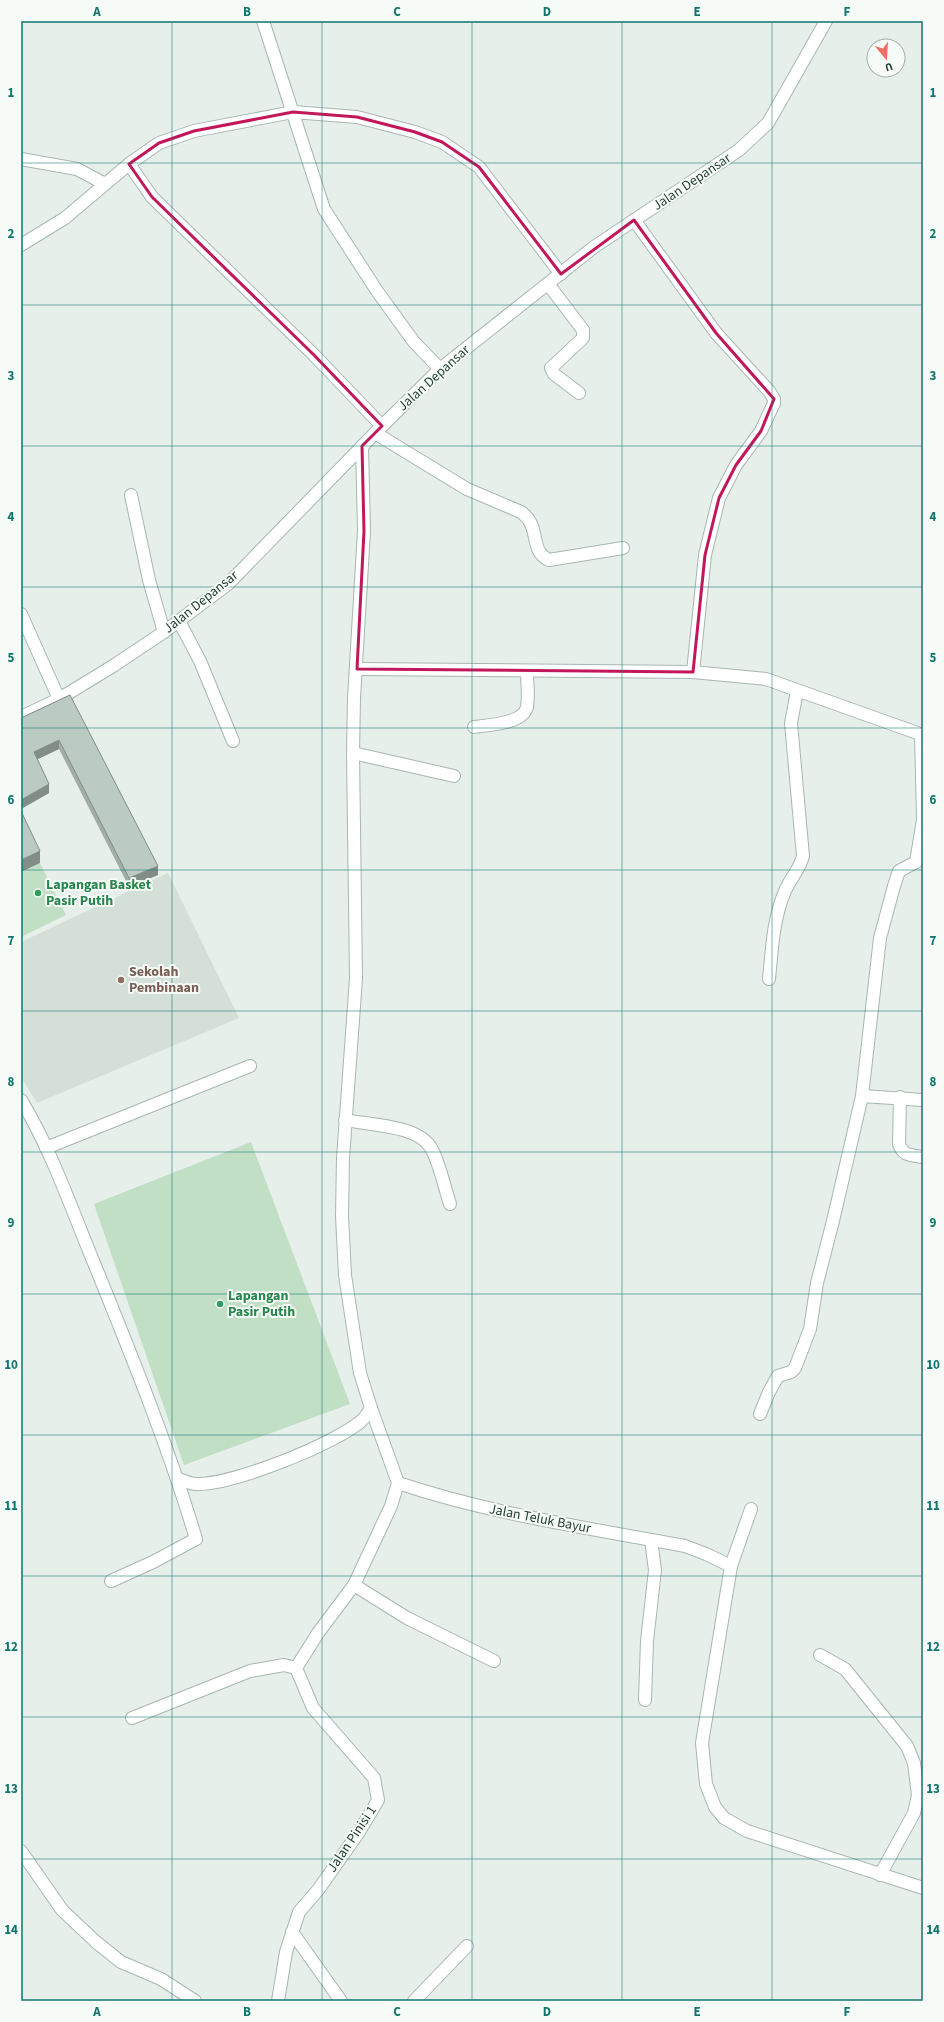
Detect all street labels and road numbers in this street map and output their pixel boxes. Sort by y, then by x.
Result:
street label: Jalan Depansar [649,148,735,216]
street label: Jalan Depansar [394,340,474,416]
street label: Jalan Depansar [160,566,243,638]
street label: Jalan Teluk Bayur [487,1499,593,1539]
street label: Jalan Pinisi 1 [322,1802,382,1876]

